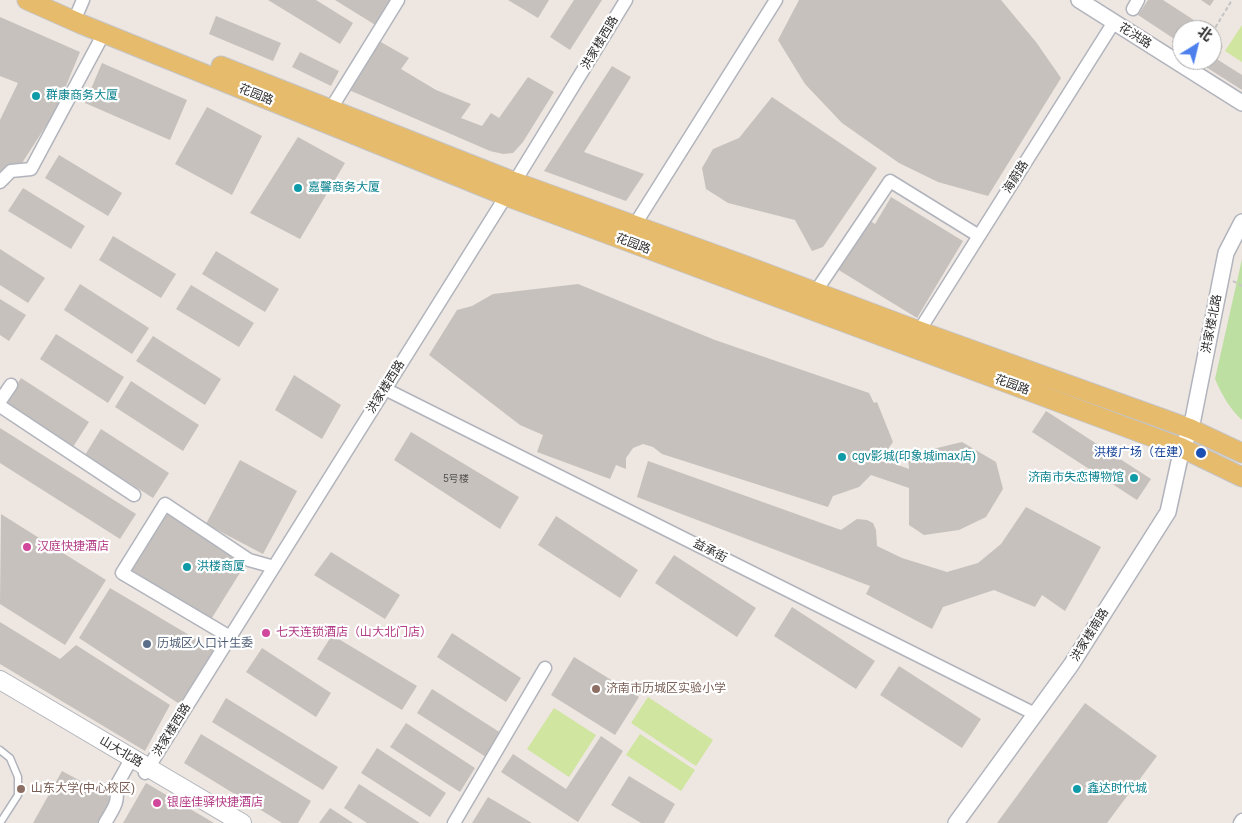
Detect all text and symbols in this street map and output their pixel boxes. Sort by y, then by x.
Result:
street label: 洪家楼西路 [578,14,622,72]
street label: 花洪路 [1116,20,1154,52]
north arrow [1172,20,1222,70]
text: 北 [1195,23,1216,44]
street label: 花园路 [237,82,275,108]
place label: 群康商务大厦 [46,89,118,103]
marker: 群康商务大厦 [30,90,42,102]
street label: 海蔚路 [1000,158,1032,196]
place label: 嘉馨商务大厦 [308,181,380,195]
marker: 嘉馨商务大厦 [292,182,304,194]
street label: 花园路 [614,231,652,257]
street label: 洪家楼北路 [1199,293,1225,355]
street label: 洪家楼西路 [364,358,408,416]
street label: 花园路 [993,372,1031,398]
place label: 洪楼广场（在建） [1094,446,1190,460]
marker: 洪楼广场（在建） [1194,446,1208,460]
place label: cgv影城(印象城imax店) [852,450,976,464]
marker: cgv影城(印象城imax店) [836,451,848,463]
place label: 济南市失恋博物馆 [1028,471,1124,485]
marker: 济南市失恋博物馆 [1128,472,1140,484]
house number: 5号楼 [443,473,469,485]
street label: 益承街 [691,536,729,566]
place label: 汉庭快捷酒店 [37,540,109,554]
marker: 汉庭快捷酒店 [21,541,33,553]
place label: 洪楼商厦 [197,560,245,574]
marker: 洪楼商厦 [181,561,193,573]
street label: 洪家楼南路 [1068,606,1112,664]
place label: 七天连锁酒店（山大北门店） [276,626,432,640]
marker: 七天连锁酒店（山大北门店） [260,627,272,639]
place label: 历城区人口计生委 [157,637,253,651]
marker: 历城区人口计生委 [141,638,153,650]
place label: 济南市历城区实验小学 [606,682,726,696]
marker: 济南市历城区实验小学 [590,683,602,695]
street label: 洪家楼西路 [150,701,194,759]
street label: 山大北路 [97,733,145,771]
place label: 山东大学(中心校区) [31,782,135,796]
place label: 鑫达时代城 [1087,782,1147,796]
marker: 山东大学(中心校区) [15,783,27,795]
marker: 鑫达时代城 [1071,783,1083,795]
place label: 银座佳驿快捷酒店 [167,796,263,810]
marker: 银座佳驿快捷酒店 [151,797,163,809]

